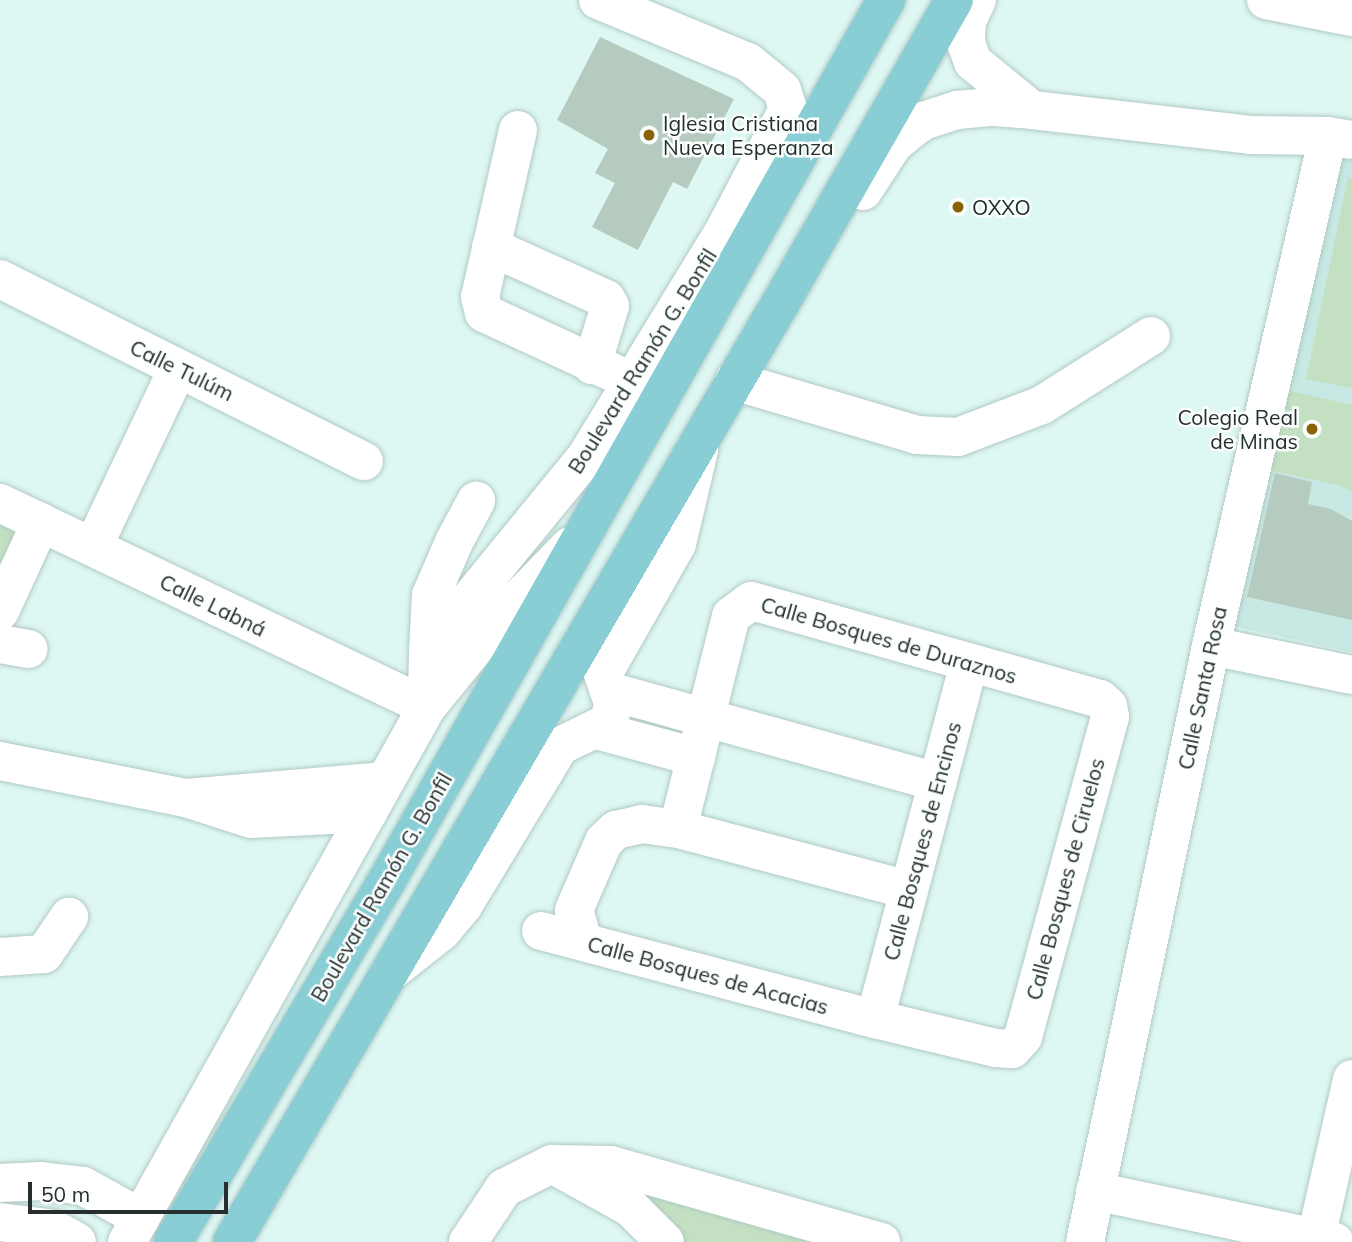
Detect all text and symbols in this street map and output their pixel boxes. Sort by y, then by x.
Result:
place label: Iglesia Cristiana Nueva Esperanza [663,110,834,160]
marker: Iglesia Cristiana Nueva Esperanza [641,127,657,143]
place label: OXXO [972,194,1031,220]
marker: OXXO [950,199,966,215]
street label: Boulevard Ramón G. Bonfil [562,244,722,478]
street label: Calle Tulúm [126,334,238,406]
place label: Colegio Real de Minas [1178,404,1298,454]
marker: Colegio Real de Minas [1304,421,1320,437]
street label: Calle Labná [156,568,270,642]
street label: Calle Bosques de Duraznos [758,591,1020,689]
street label: Calle Santa Rosa [1172,604,1232,772]
street label: Calle Bosques de Encinos [878,719,966,963]
street label: Calle Bosques de Ciruelos [1021,755,1109,1003]
street label: Boulevard Ramón G. Bonfil [305,768,457,1006]
street label: Calle Bosques de Acacias [585,931,831,1019]
scale bar [32,1168,231,1212]
text: 50 m [41,1181,90,1207]

